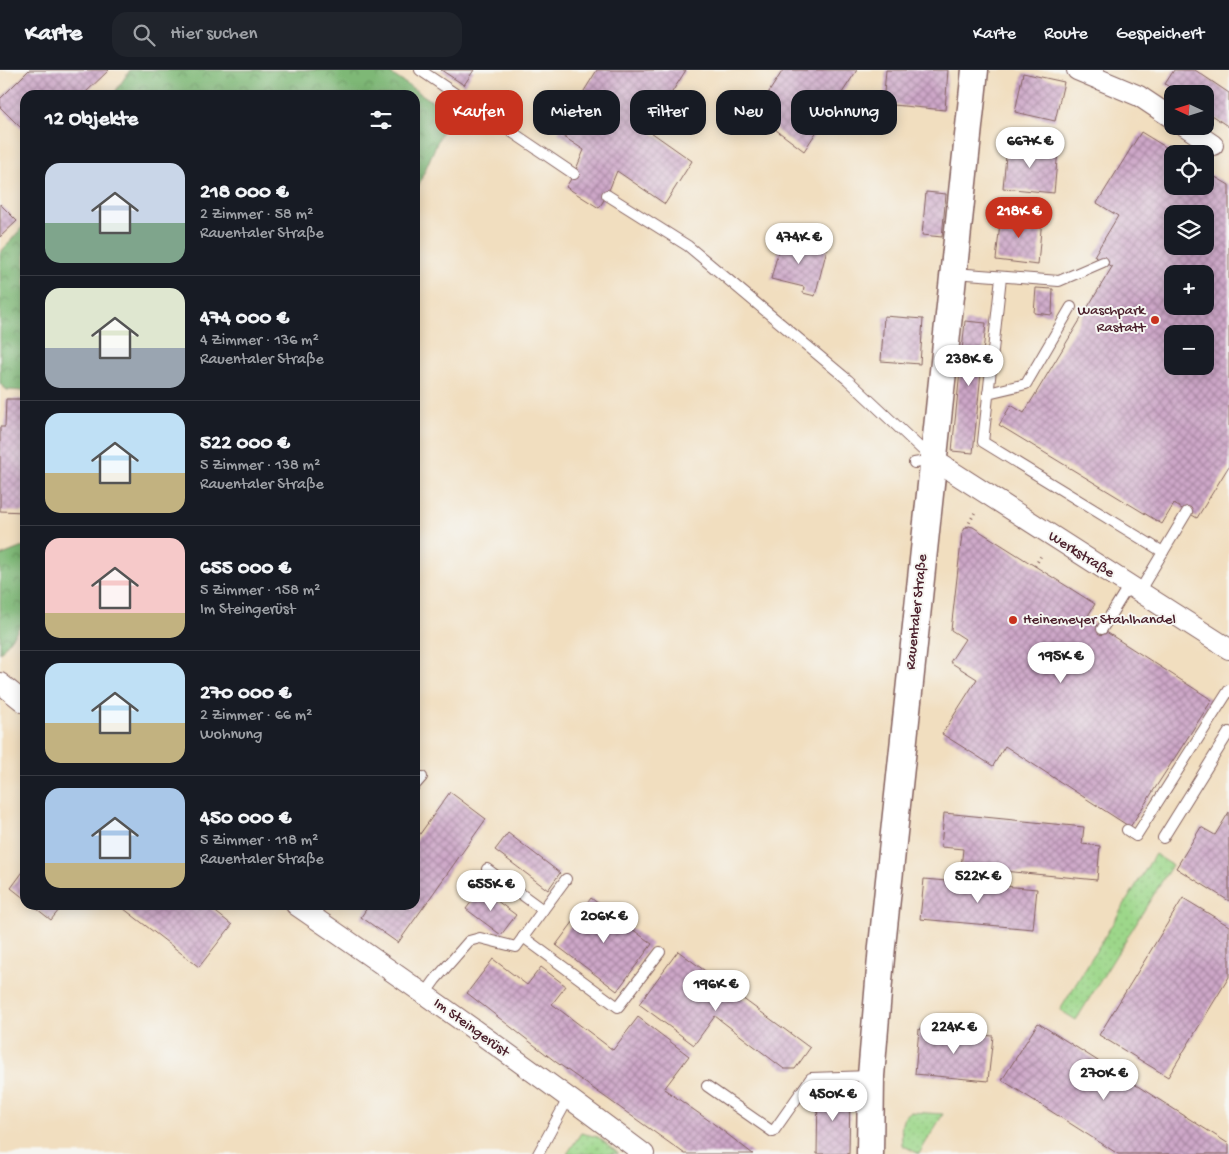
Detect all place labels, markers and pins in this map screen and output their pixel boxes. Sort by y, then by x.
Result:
pin: 667K € [989,126,1071,169]
pin: 218K € [978,196,1060,239]
pin: 474K € [758,222,840,265]
place label: Waschpark Rastatt [1078,302,1147,337]
marker: Waschpark Rastatt [1149,314,1161,326]
pin: 238K € [928,344,1010,387]
place label: Heinemeyer Stahlhandel [1023,611,1176,629]
marker: Heinemeyer Stahlhandel [1007,614,1019,626]
pin: 195K € [1020,642,1102,684]
pin: 522K € [937,862,1019,904]
pin: 655K € [450,870,532,912]
pin: 206K € [563,902,645,944]
pin: 196K € [675,970,757,1012]
pin: 224K € [913,1012,995,1055]
pin: 270K € [1063,1058,1145,1101]
pin: 450K € [792,1080,874,1122]

